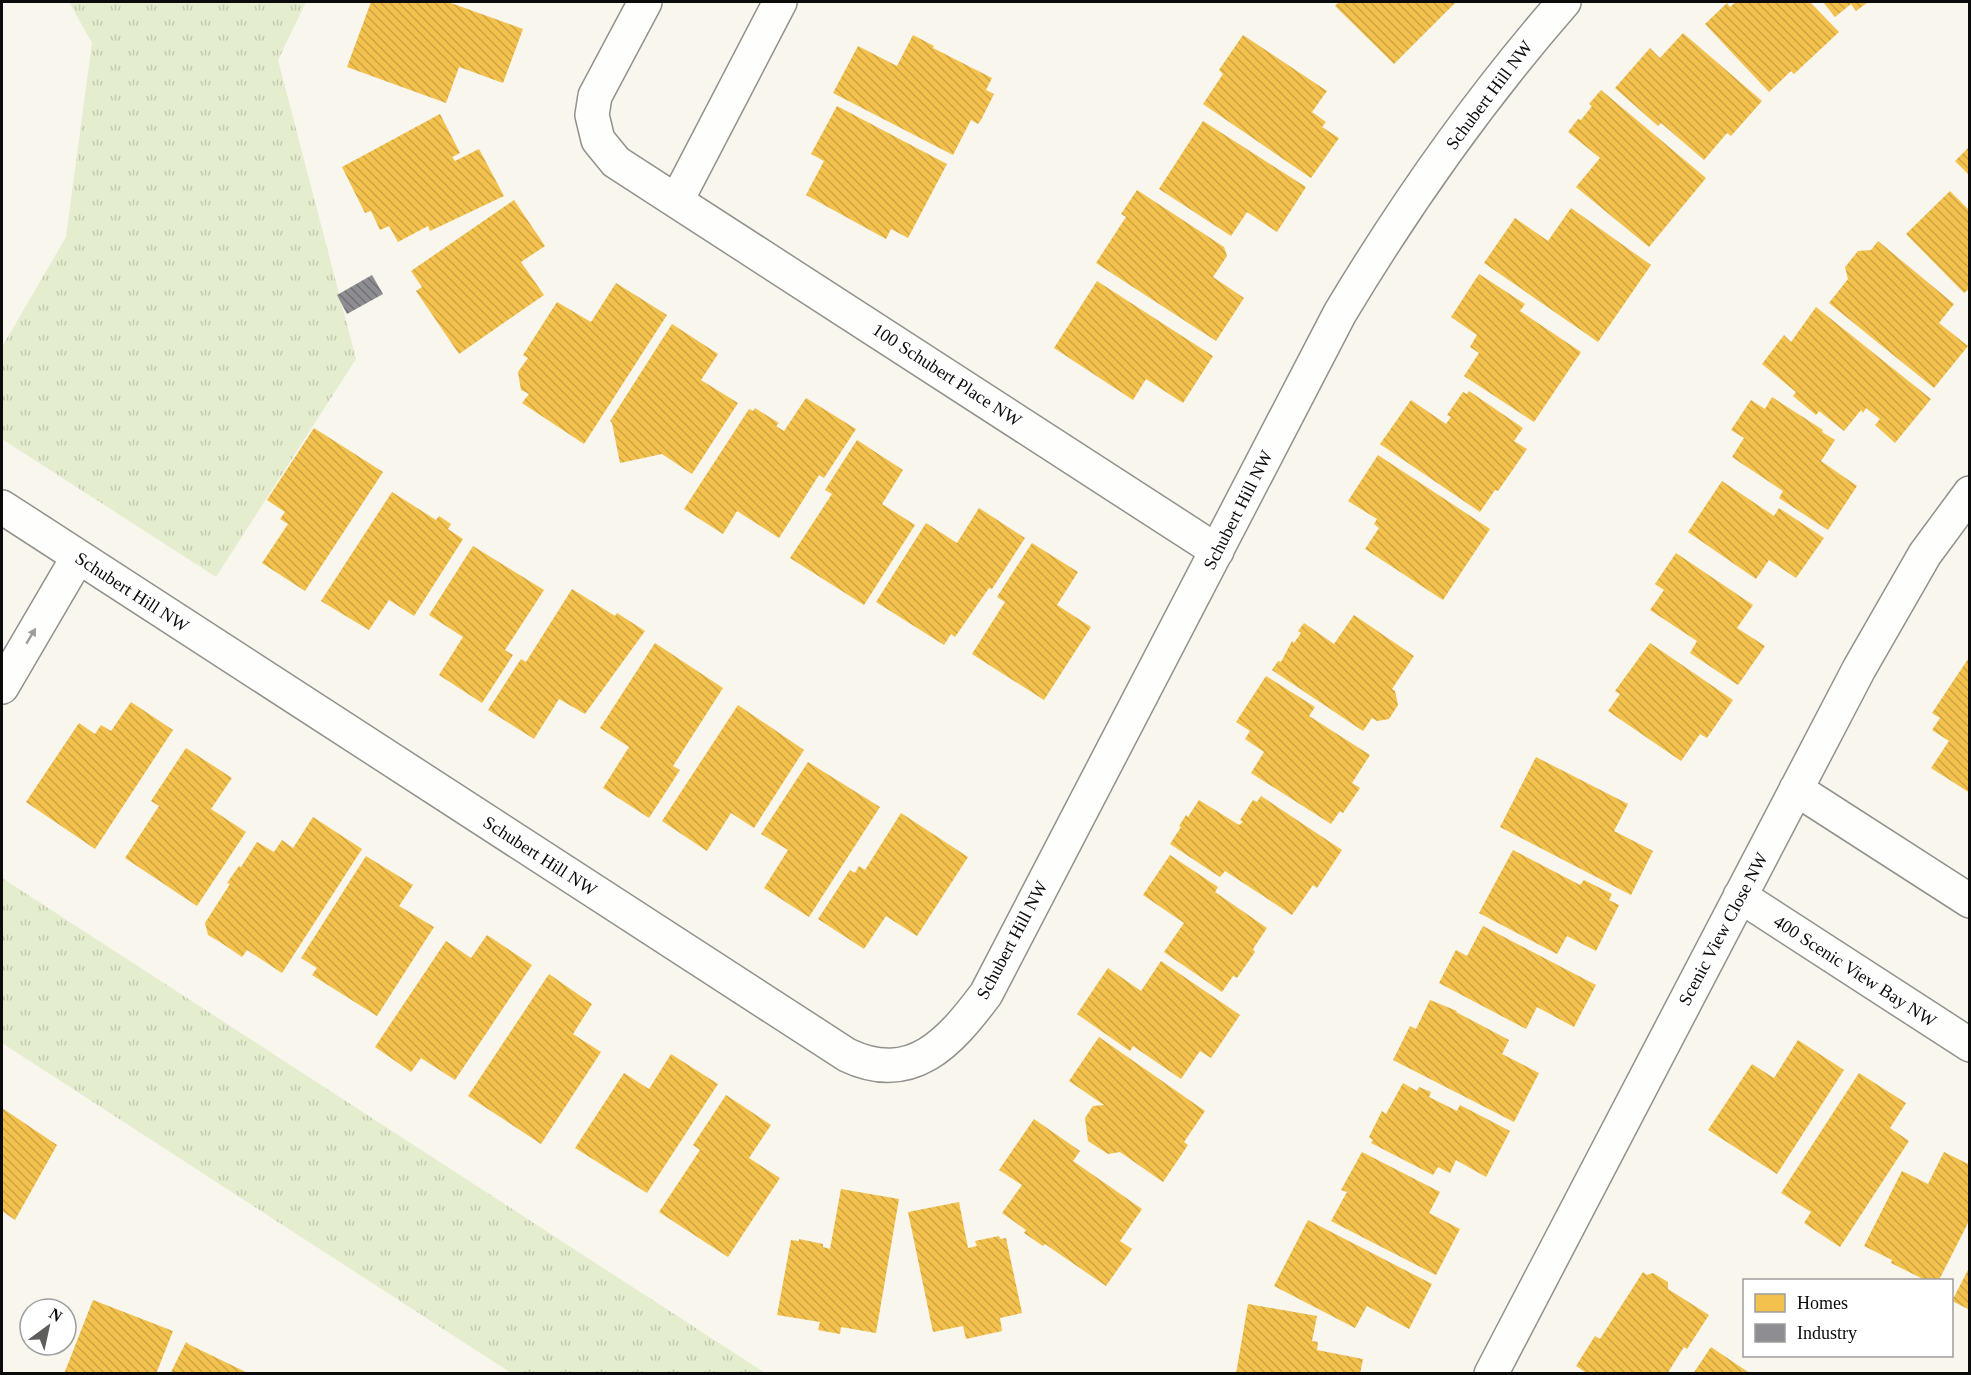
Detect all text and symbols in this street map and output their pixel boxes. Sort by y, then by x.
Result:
street label: Schubert Hill NW [1442,37,1536,153]
street label: 100 Schubert Place NW [869,319,1025,431]
street label: Schubert Hill NW [1199,447,1277,573]
street label: Schubert Hill NW [72,548,192,636]
one-way arrow [26,628,37,644]
street label: Schubert Hill NW [480,812,600,900]
street label: Scenic View Close NW [1674,849,1772,1009]
street label: Schubert Hill NW [972,877,1052,1003]
street label: 400 Scenic View Bay NW [1770,911,1940,1031]
legend [1743,1279,1953,1357]
text: Homes [1797,1293,1848,1313]
north arrow [18,1297,78,1357]
text: N [46,1305,66,1325]
text: Industry [1797,1323,1857,1343]

